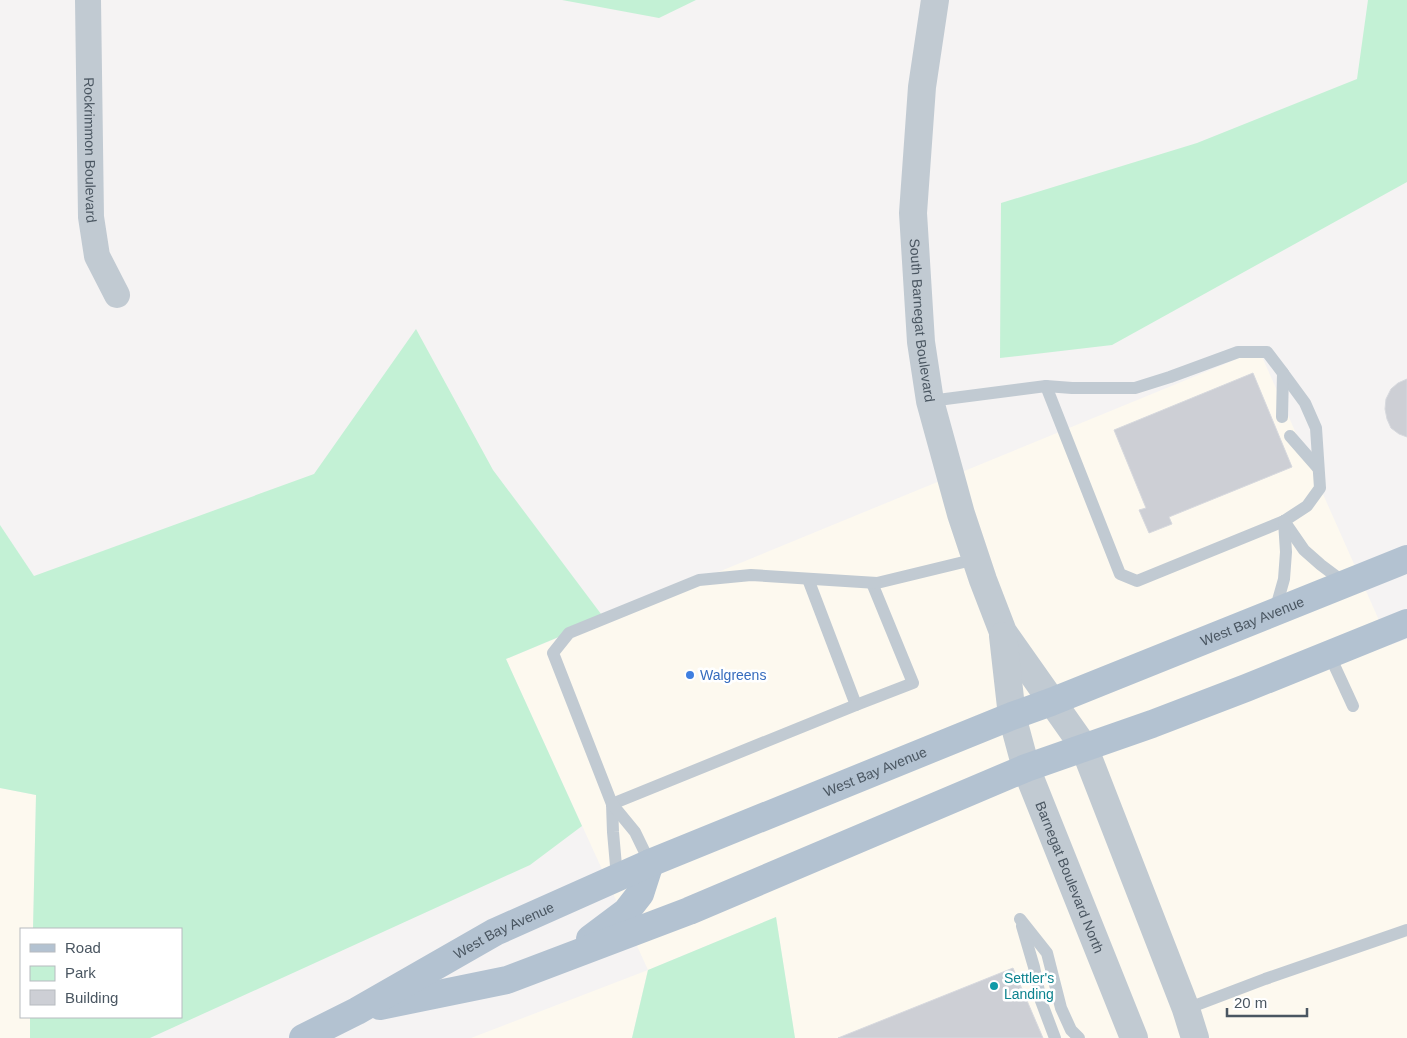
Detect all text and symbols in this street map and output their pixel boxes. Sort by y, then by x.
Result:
street label: Rockrimmon Boulevard [81,77,100,224]
street label: South Barnegat Boulevard [907,238,938,403]
street label: West Bay Avenue [1198,593,1306,649]
place label: Walgreens [700,667,766,683]
marker: Walgreens [684,669,696,681]
street label: West Bay Avenue [821,743,929,800]
street label: Barnegat Boulevard North [1032,799,1107,955]
street label: West Bay Avenue [451,899,557,962]
legend [20,928,182,1018]
text: Road [65,939,101,956]
text: Park [65,964,96,981]
place label: Settler's Landing [1004,970,1054,1002]
marker: Settler's Landing [988,980,1000,992]
scale bar [1227,986,1307,1018]
text: Building [65,989,118,1006]
text: 20 m [1234,994,1267,1011]

